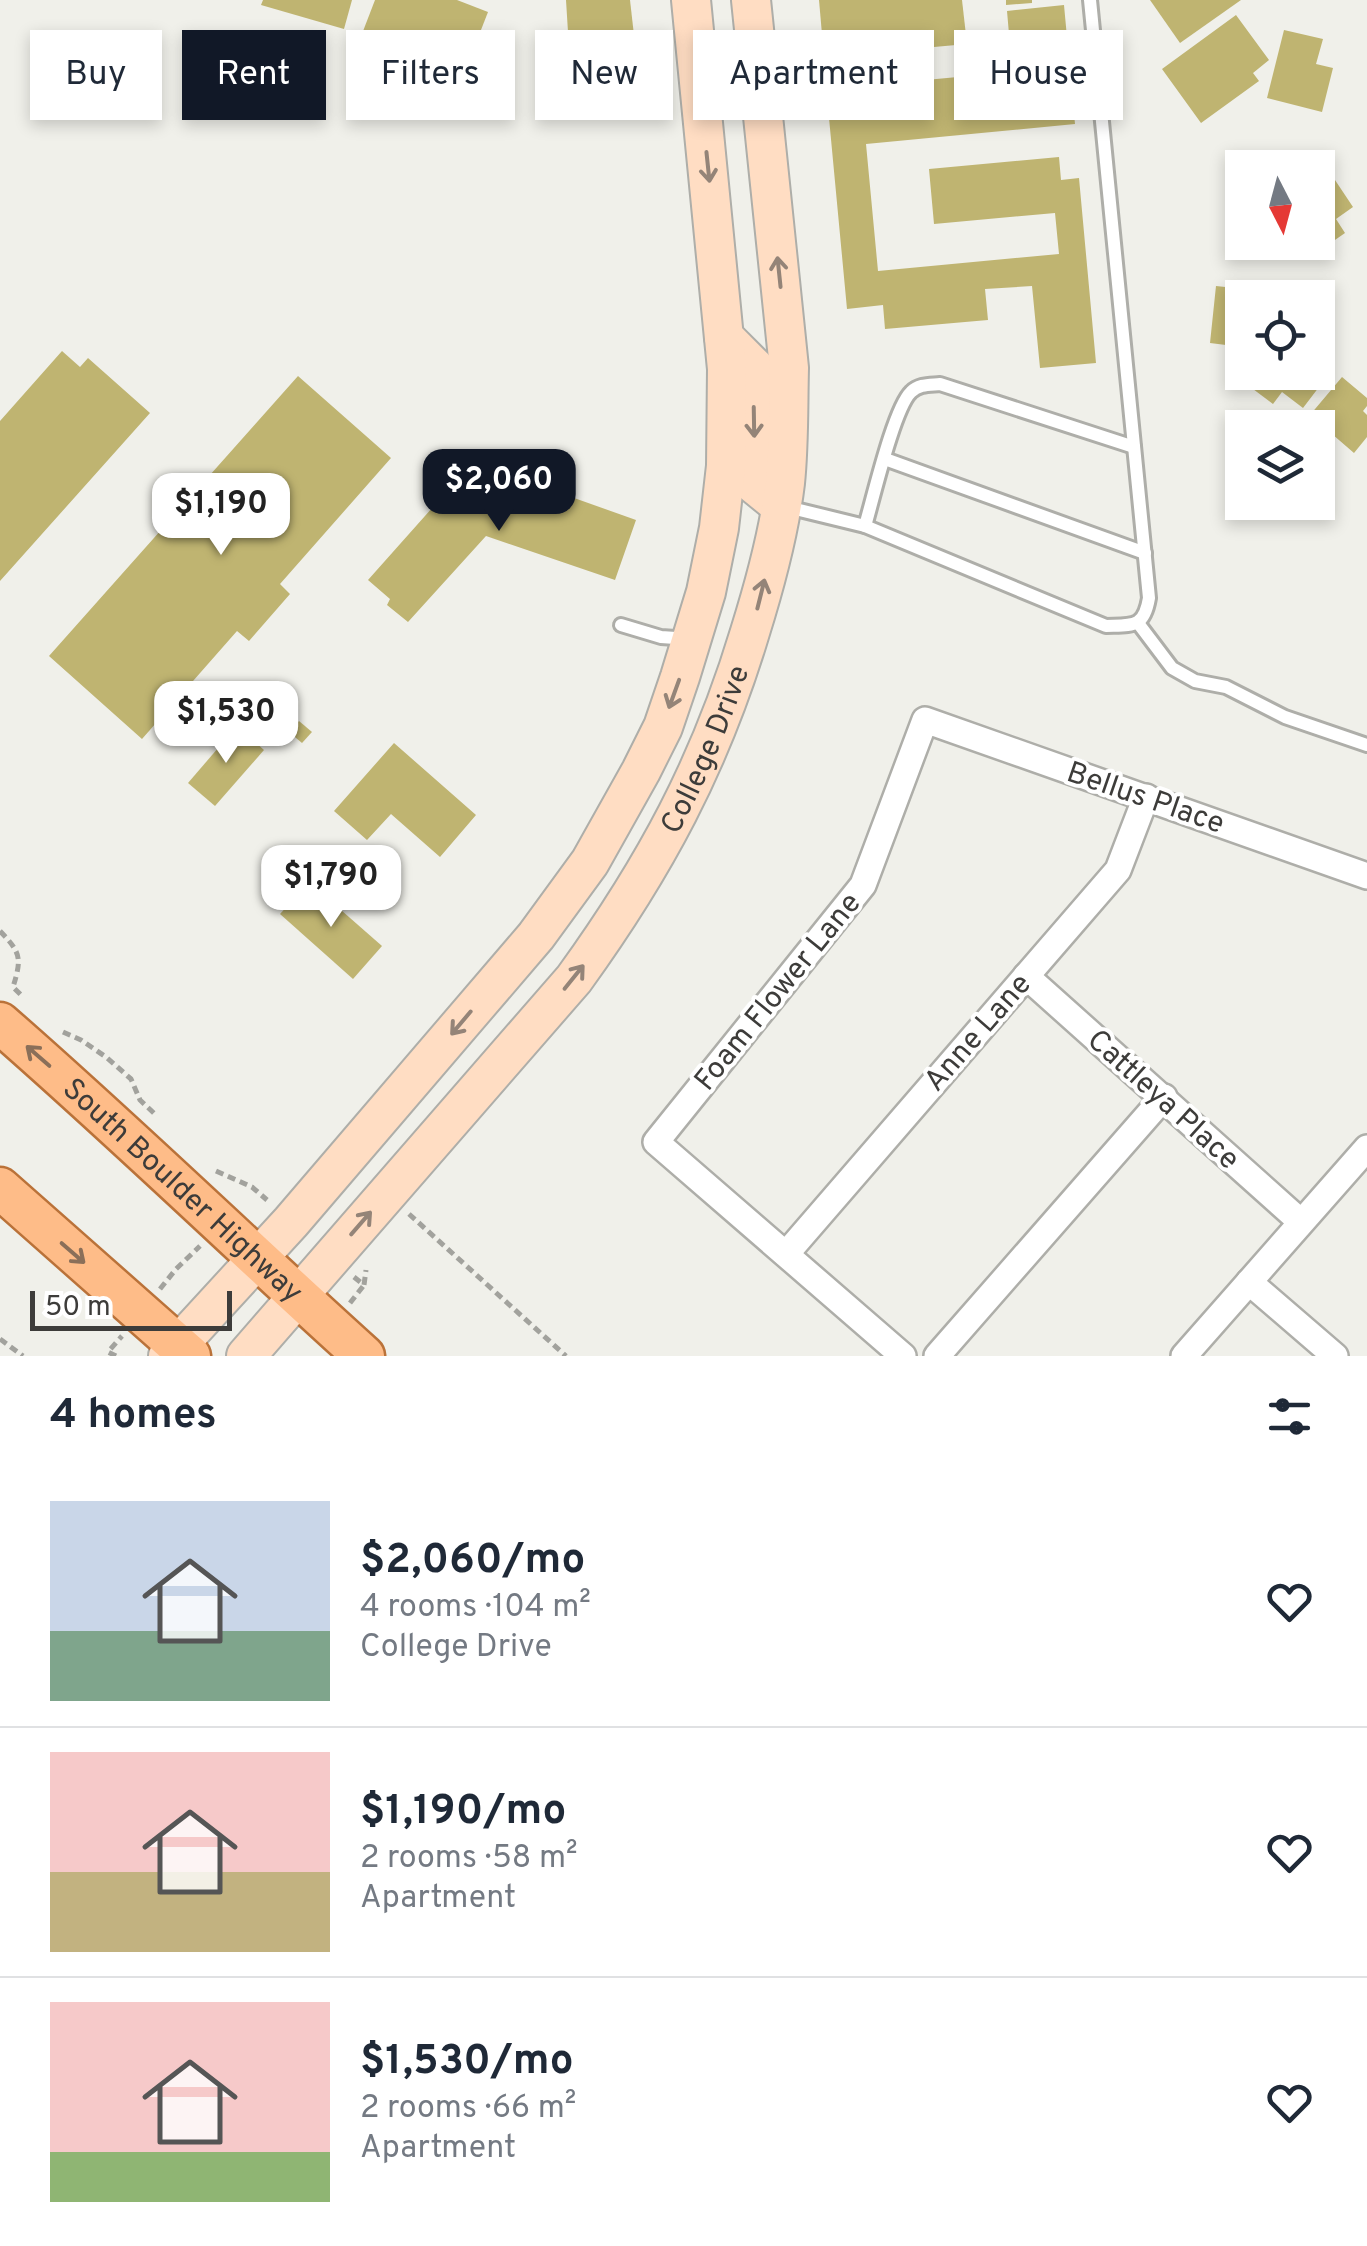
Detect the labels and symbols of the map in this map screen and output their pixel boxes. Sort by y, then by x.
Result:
one-way arrow [699,150,718,182]
north arrow [1225,150,1335,260]
one-way arrow [770,256,789,288]
one-way arrow [745,405,764,437]
pin: $2,060 [418,449,580,534]
pin: $1,190 [140,473,302,558]
one-way arrow [753,579,772,610]
street label: College Drive [654,661,759,841]
one-way arrow [664,678,682,710]
pin: $1,530 [145,681,307,766]
street label: Bellus Place [1062,755,1229,844]
pin: $1,790 [250,845,412,930]
street label: Foam Flower Lane [688,886,870,1099]
one-way arrow [563,965,585,991]
street label: Anne Lane [917,967,1040,1100]
one-way arrow [450,1010,472,1036]
street label: Cattleya Place [1079,1023,1246,1179]
one-way arrow [26,1046,52,1068]
street label: South Boulder Highway [54,1071,310,1312]
one-way arrow [350,1210,372,1236]
one-way arrow [60,1241,85,1264]
scale bar [30,1286,232,1330]

